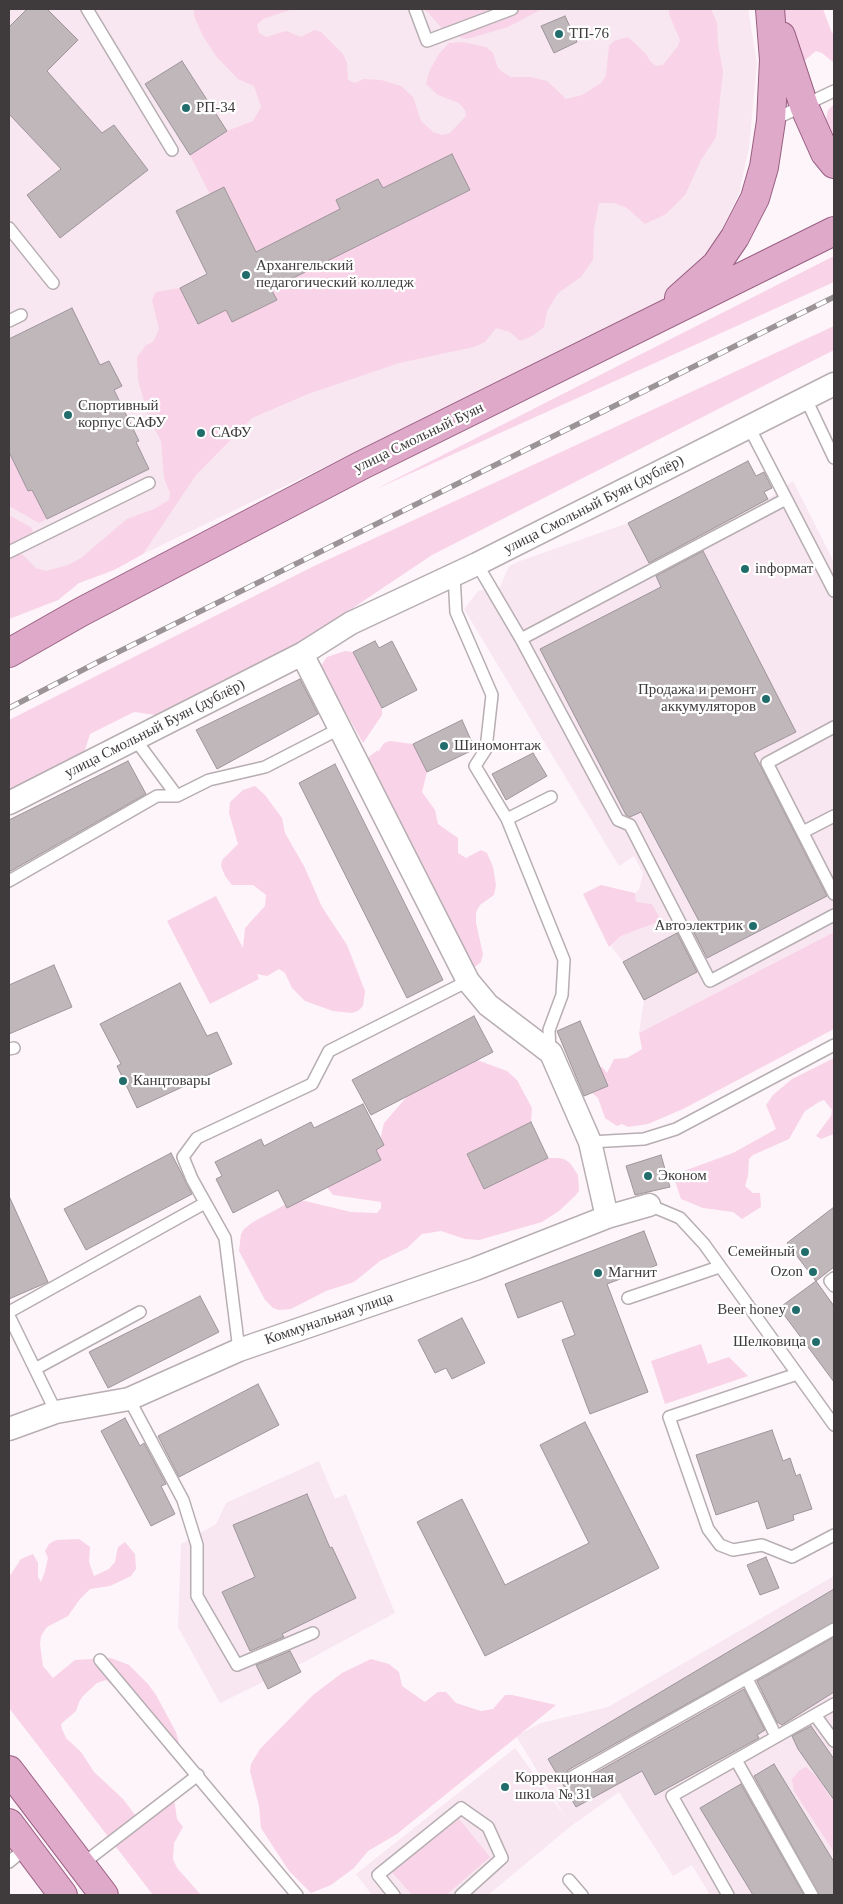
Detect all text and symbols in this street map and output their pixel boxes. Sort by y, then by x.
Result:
place label: ТП-76 [569,25,609,43]
marker: ТП-76 [553,28,565,40]
place label: РП-34 [196,99,235,117]
marker: РП-34 [180,102,192,114]
place label: Архангельский педагогический колледж [256,257,414,292]
marker: Архангельский педагогический колледж [240,269,252,281]
place label: Спортивный корпус САФУ [78,397,166,432]
street label: улица Смольный Буян [351,399,487,477]
marker: Спортивный корпус САФУ [62,409,74,421]
place label: САФУ [211,424,251,442]
marker: САФУ [195,427,207,439]
street label: улица Смольный Буян (дублёр) [501,452,687,558]
place label: inформат [755,560,813,578]
marker: inформат [739,563,751,575]
street label: улица Смольный Буян (дублёр) [62,676,248,782]
place label: Продажа и ремонт аккумуляторов [638,681,756,716]
marker: Продажа и ремонт аккумуляторов [760,693,772,705]
place label: Шиномонтаж [454,737,541,755]
marker: Шиномонтаж [438,740,450,752]
place label: Автоэлектрик [654,917,743,935]
marker: Автоэлектрик [747,920,759,932]
place label: Канцтовары [133,1072,210,1090]
marker: Канцтовары [117,1075,129,1087]
place label: Эконом [658,1167,707,1185]
marker: Эконом [642,1170,654,1182]
place label: Семейный [728,1243,795,1261]
marker: Семейный [799,1246,811,1258]
place label: Ozon [771,1263,803,1281]
place label: Магнит [608,1264,657,1282]
marker: Ozon [807,1266,819,1278]
marker: Магнит [592,1267,604,1279]
street label: Коммунальная улица [262,1289,396,1349]
place label: Beer honey [717,1301,786,1319]
marker: Beer honey [790,1304,802,1316]
place label: Шелковица [733,1333,806,1351]
marker: Шелковица [810,1336,822,1348]
place label: Коррекционная школа № 31 [515,1769,614,1804]
marker: Коррекционная школа № 31 [499,1781,511,1793]

